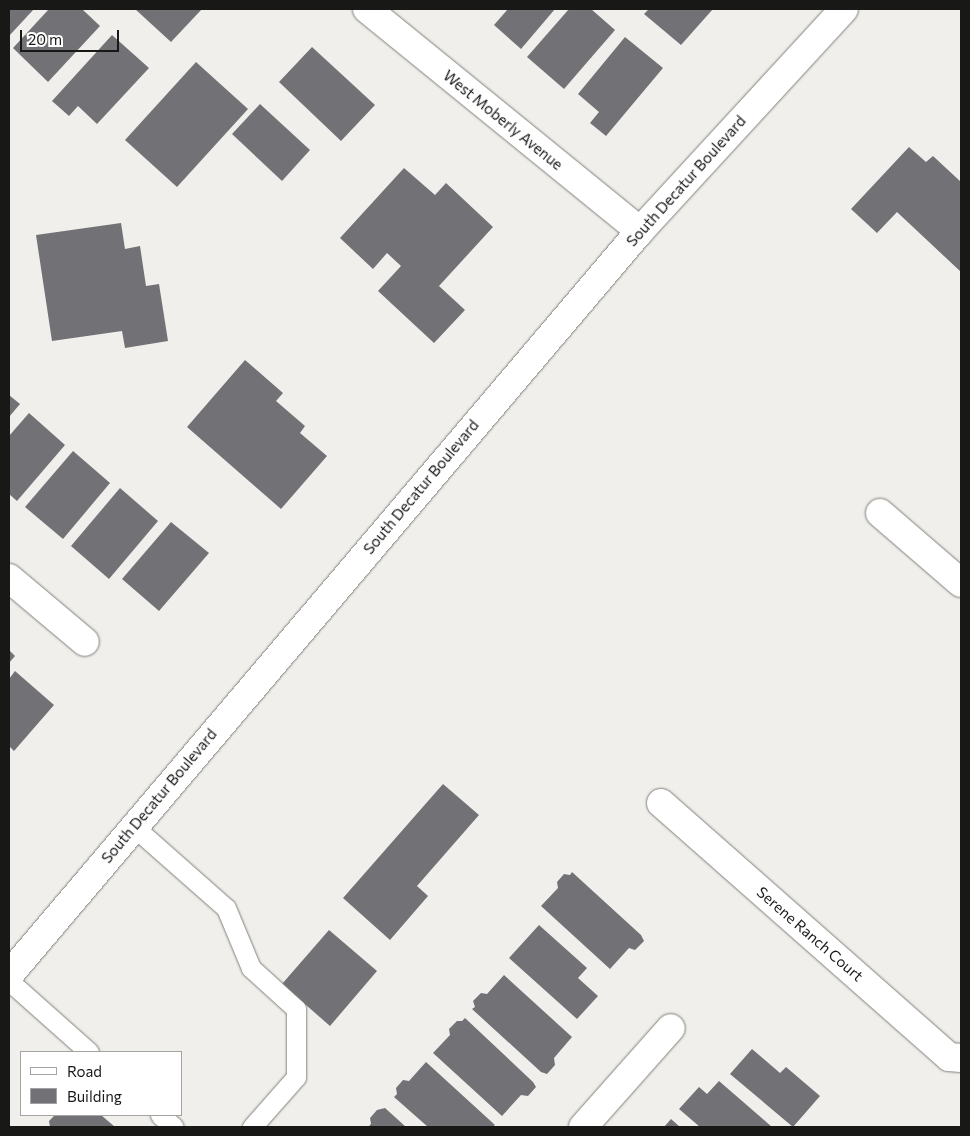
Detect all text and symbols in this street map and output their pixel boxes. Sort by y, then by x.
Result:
scale bar [22,20,121,52]
text: 20 m [28,30,62,48]
street label: West Moberly Avenue [440,66,566,174]
street label: South Decatur Boulevard [623,112,749,250]
street label: South Decatur Boulevard [360,416,482,558]
street label: South Decatur Boulevard [98,725,220,867]
street label: Serene Ranch Court [753,883,867,985]
legend [20,1051,182,1116]
text: Road [67,1062,102,1080]
text: Building [67,1087,122,1105]

